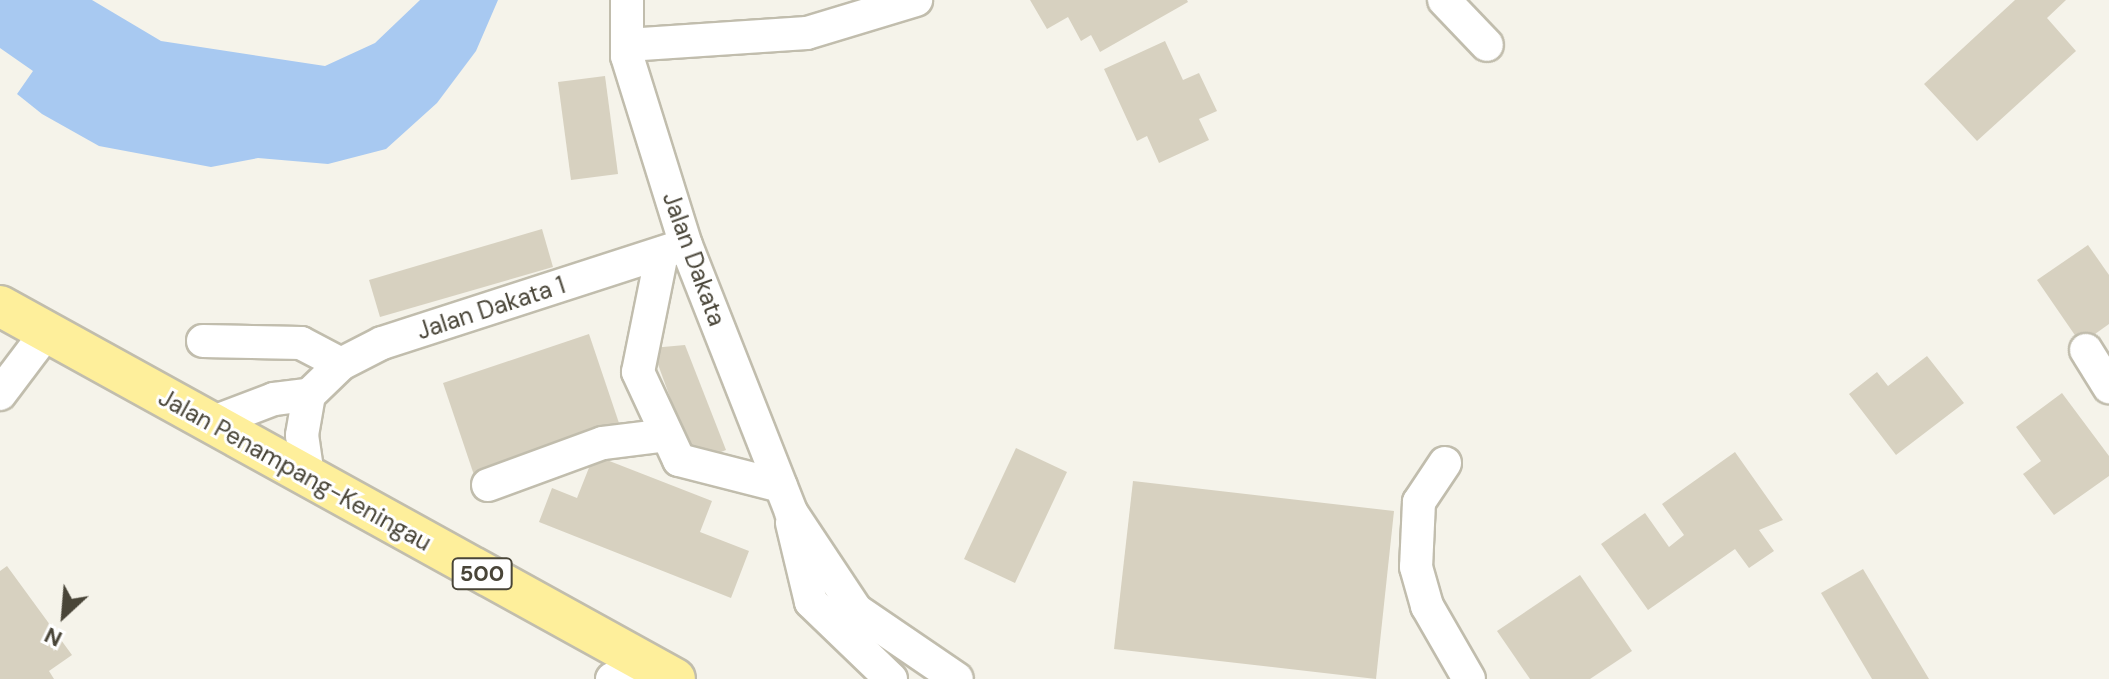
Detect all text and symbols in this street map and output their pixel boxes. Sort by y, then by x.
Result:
street label: Jalan Dakata [656,188,732,330]
street label: Jalan Dakata 1 [413,270,569,346]
street label: Jalan Penampang-Keningau [154,383,436,557]
road number: 500 [450,556,514,592]
north arrow [24,575,104,655]
text: N [40,620,67,654]

